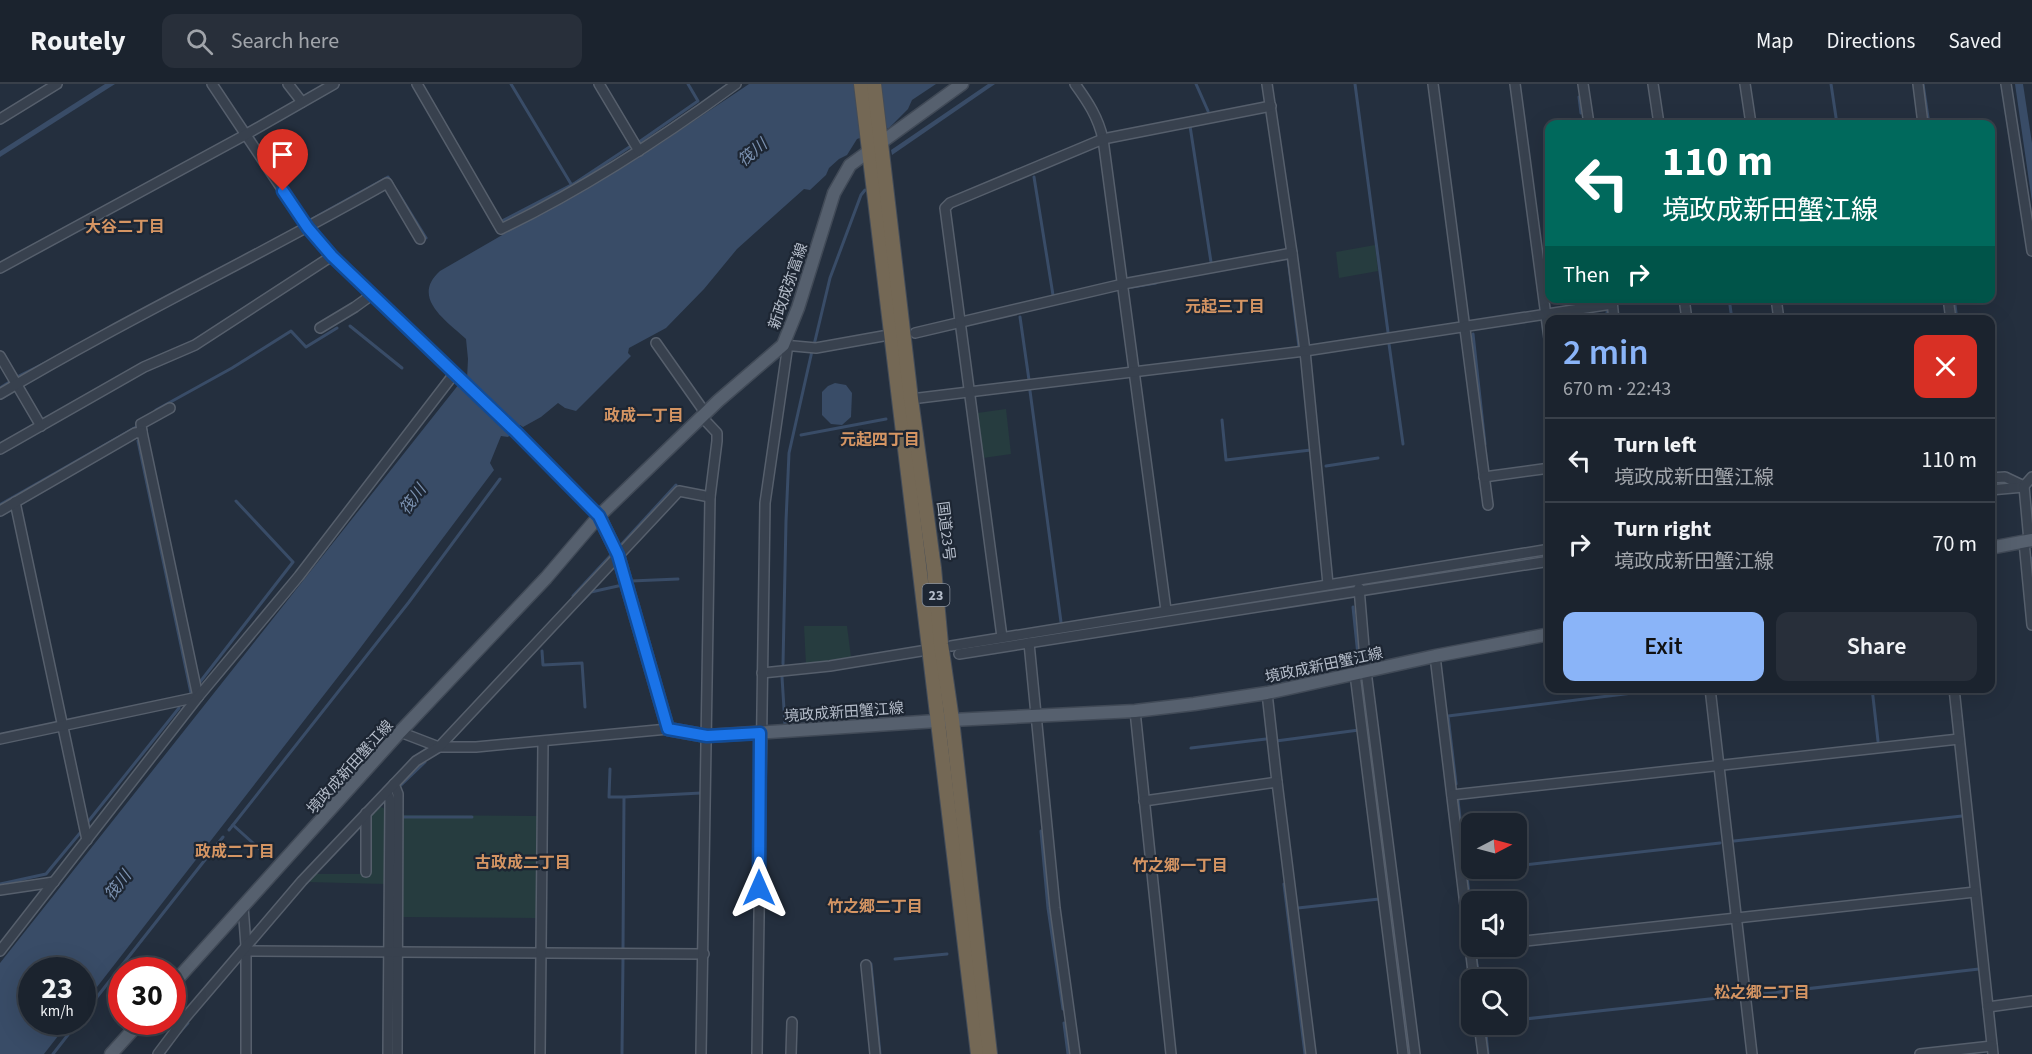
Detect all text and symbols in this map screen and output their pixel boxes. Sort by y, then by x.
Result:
search box [162,14,582,68]
text: Routely [30,21,126,61]
icon: search [183,25,216,58]
text: Search here [231,25,339,57]
text: Map [1756,26,1794,56]
text: Directions [1827,26,1915,56]
text: Saved [1948,26,2002,56]
pin [257,129,308,191]
text: 110 m [1662,132,1773,192]
water label: 筏川 [733,133,773,171]
icon: arrive [266,138,299,171]
icon: left [1563,144,1641,222]
text: 境政成新田蟹江線 [1662,191,1878,230]
district label: 大谷二丁目 [85,216,165,238]
street label: 新政成弥富線 [764,240,813,332]
icon: right [1622,258,1655,291]
text: Then [1563,259,1610,291]
district label: 元起三丁目 [1185,296,1265,318]
text: 2 min [1563,327,1649,378]
button: close [1914,335,1977,398]
text: 670 m · 22:43 [1563,375,1671,403]
district label: 政成一丁目 [604,405,684,427]
district label: 元起四丁目 [840,429,920,451]
text: Turn left [1614,429,1696,461]
icon: left [1563,444,1596,477]
text: 110 m [1922,444,1977,476]
text: 境政成新田蟹江線 [1614,464,1774,492]
water label: 筏川 [394,479,432,519]
street label: 国道23号 [931,500,960,562]
text: Turn right [1614,513,1711,545]
icon: right [1563,528,1596,561]
text: 70 m [1932,528,1977,560]
text: 境政成新田蟹江線 [1614,548,1774,576]
road number: 23 [922,584,950,606]
button: Exit [1563,612,1764,681]
button: Share [1776,612,1977,681]
street label: 境政成新田蟹江線 [1263,643,1385,688]
street label: 境政成新田蟹江線 [783,698,905,727]
street label: 境政成新田蟹江線 [302,716,398,819]
north arrow [1461,813,1527,879]
map controls [1461,813,1527,1035]
district label: 政成二丁目 [195,841,275,863]
district label: 古政成二丁目 [475,852,571,874]
district label: 竹之郷一丁目 [1132,855,1228,877]
position arrow [727,856,791,920]
water label: 筏川 [99,865,138,905]
button: sound [1461,891,1527,957]
district label: 竹之郷二丁目 [827,896,923,918]
speed limit sign: 30 [108,957,186,1035]
text: 23 [41,967,73,1010]
button: search [1461,969,1527,1035]
district label: 松之郷二丁目 [1714,982,1810,1004]
text: km/h [40,1001,74,1022]

